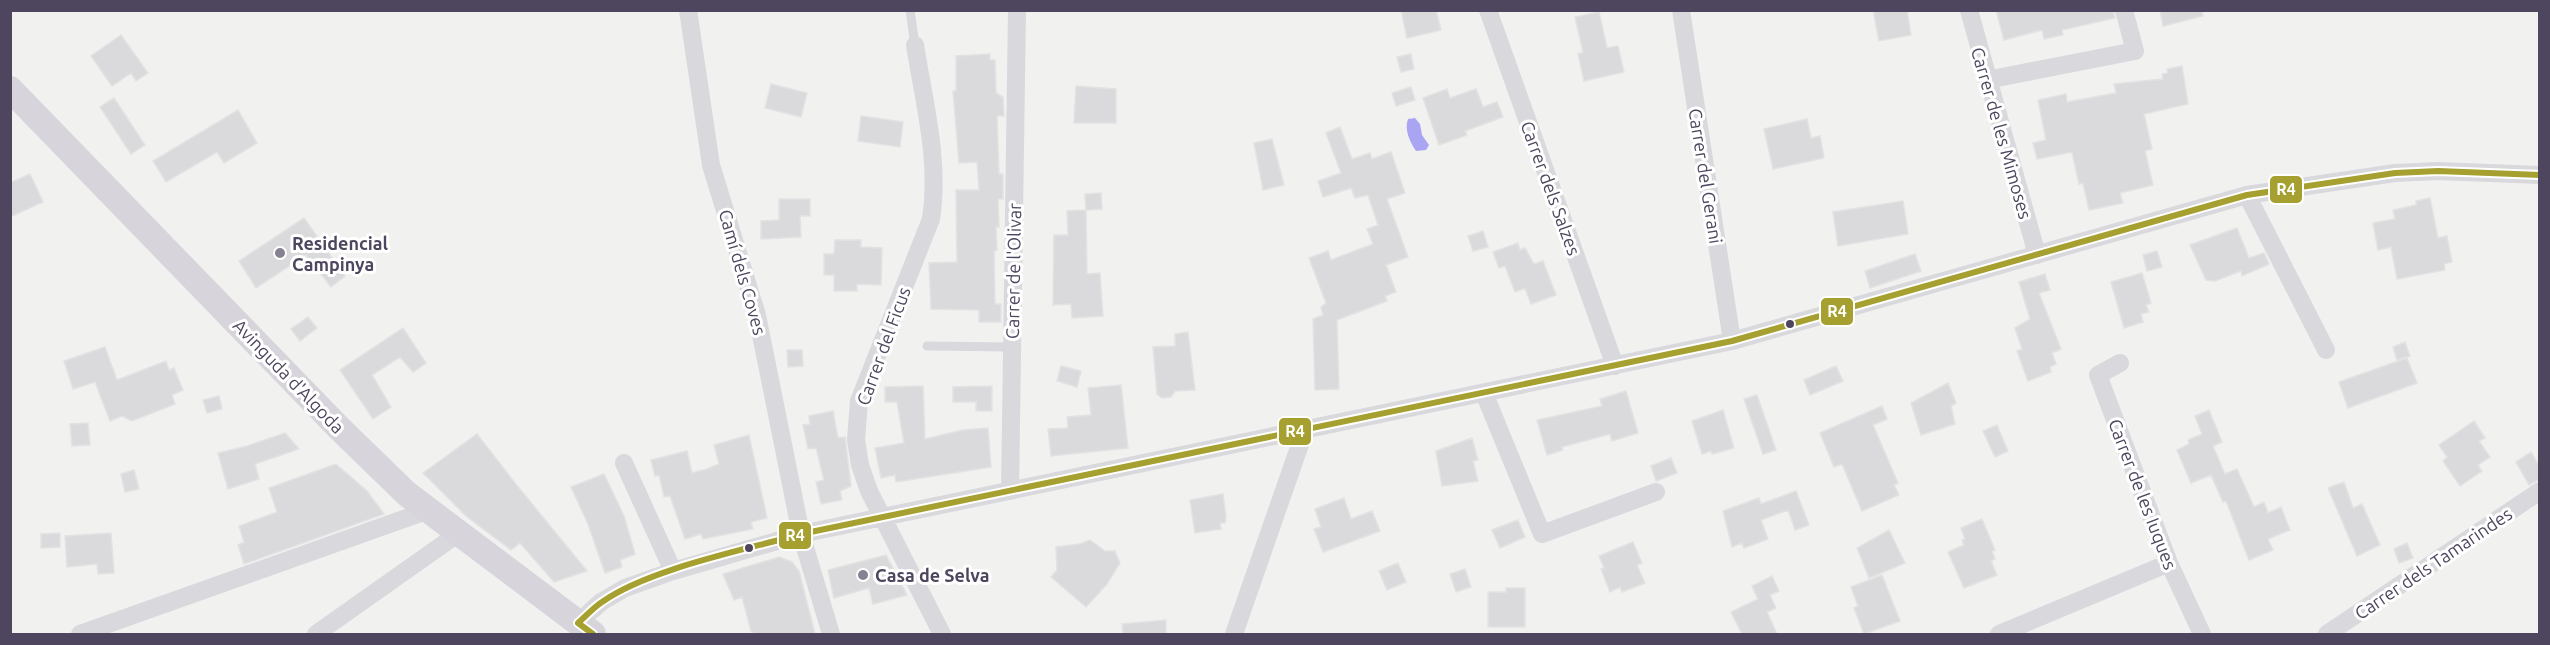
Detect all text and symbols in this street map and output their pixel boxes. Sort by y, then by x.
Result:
street label: Carrer de les Mimoses [1968,45,2036,221]
street label: Carrer del Gerani [1685,107,1727,245]
street label: Carrer dels Salzes [1517,118,1585,258]
line badge: R4 [2269,175,2303,204]
text: R4 [2276,180,2296,198]
street label: Carrer de l'Olivar [1002,203,1024,339]
street label: Camí dels Coves [716,207,771,337]
place label: Residencial Campinya [292,233,389,274]
marker: Residencial Campinya [273,246,287,260]
street label: Carrer del Ficus [852,284,914,408]
line badge: R4 [1820,297,1854,326]
text: R4 [1827,302,1847,320]
street label: Avinguda d'Algoda [230,315,348,437]
unlabelled marker [1784,318,1796,330]
street label: Carrer de les Iuques [2105,416,2181,572]
line badge: R4 [1278,417,1312,446]
text: R4 [1285,422,1305,440]
street label: Carrer dels Tamarindes [2351,503,2515,623]
line badge: R4 [778,521,812,550]
text: R4 [785,526,805,544]
unlabelled marker [743,542,755,554]
place label: Casa de Selva [875,565,990,585]
marker: Casa de Selva [856,568,870,582]

